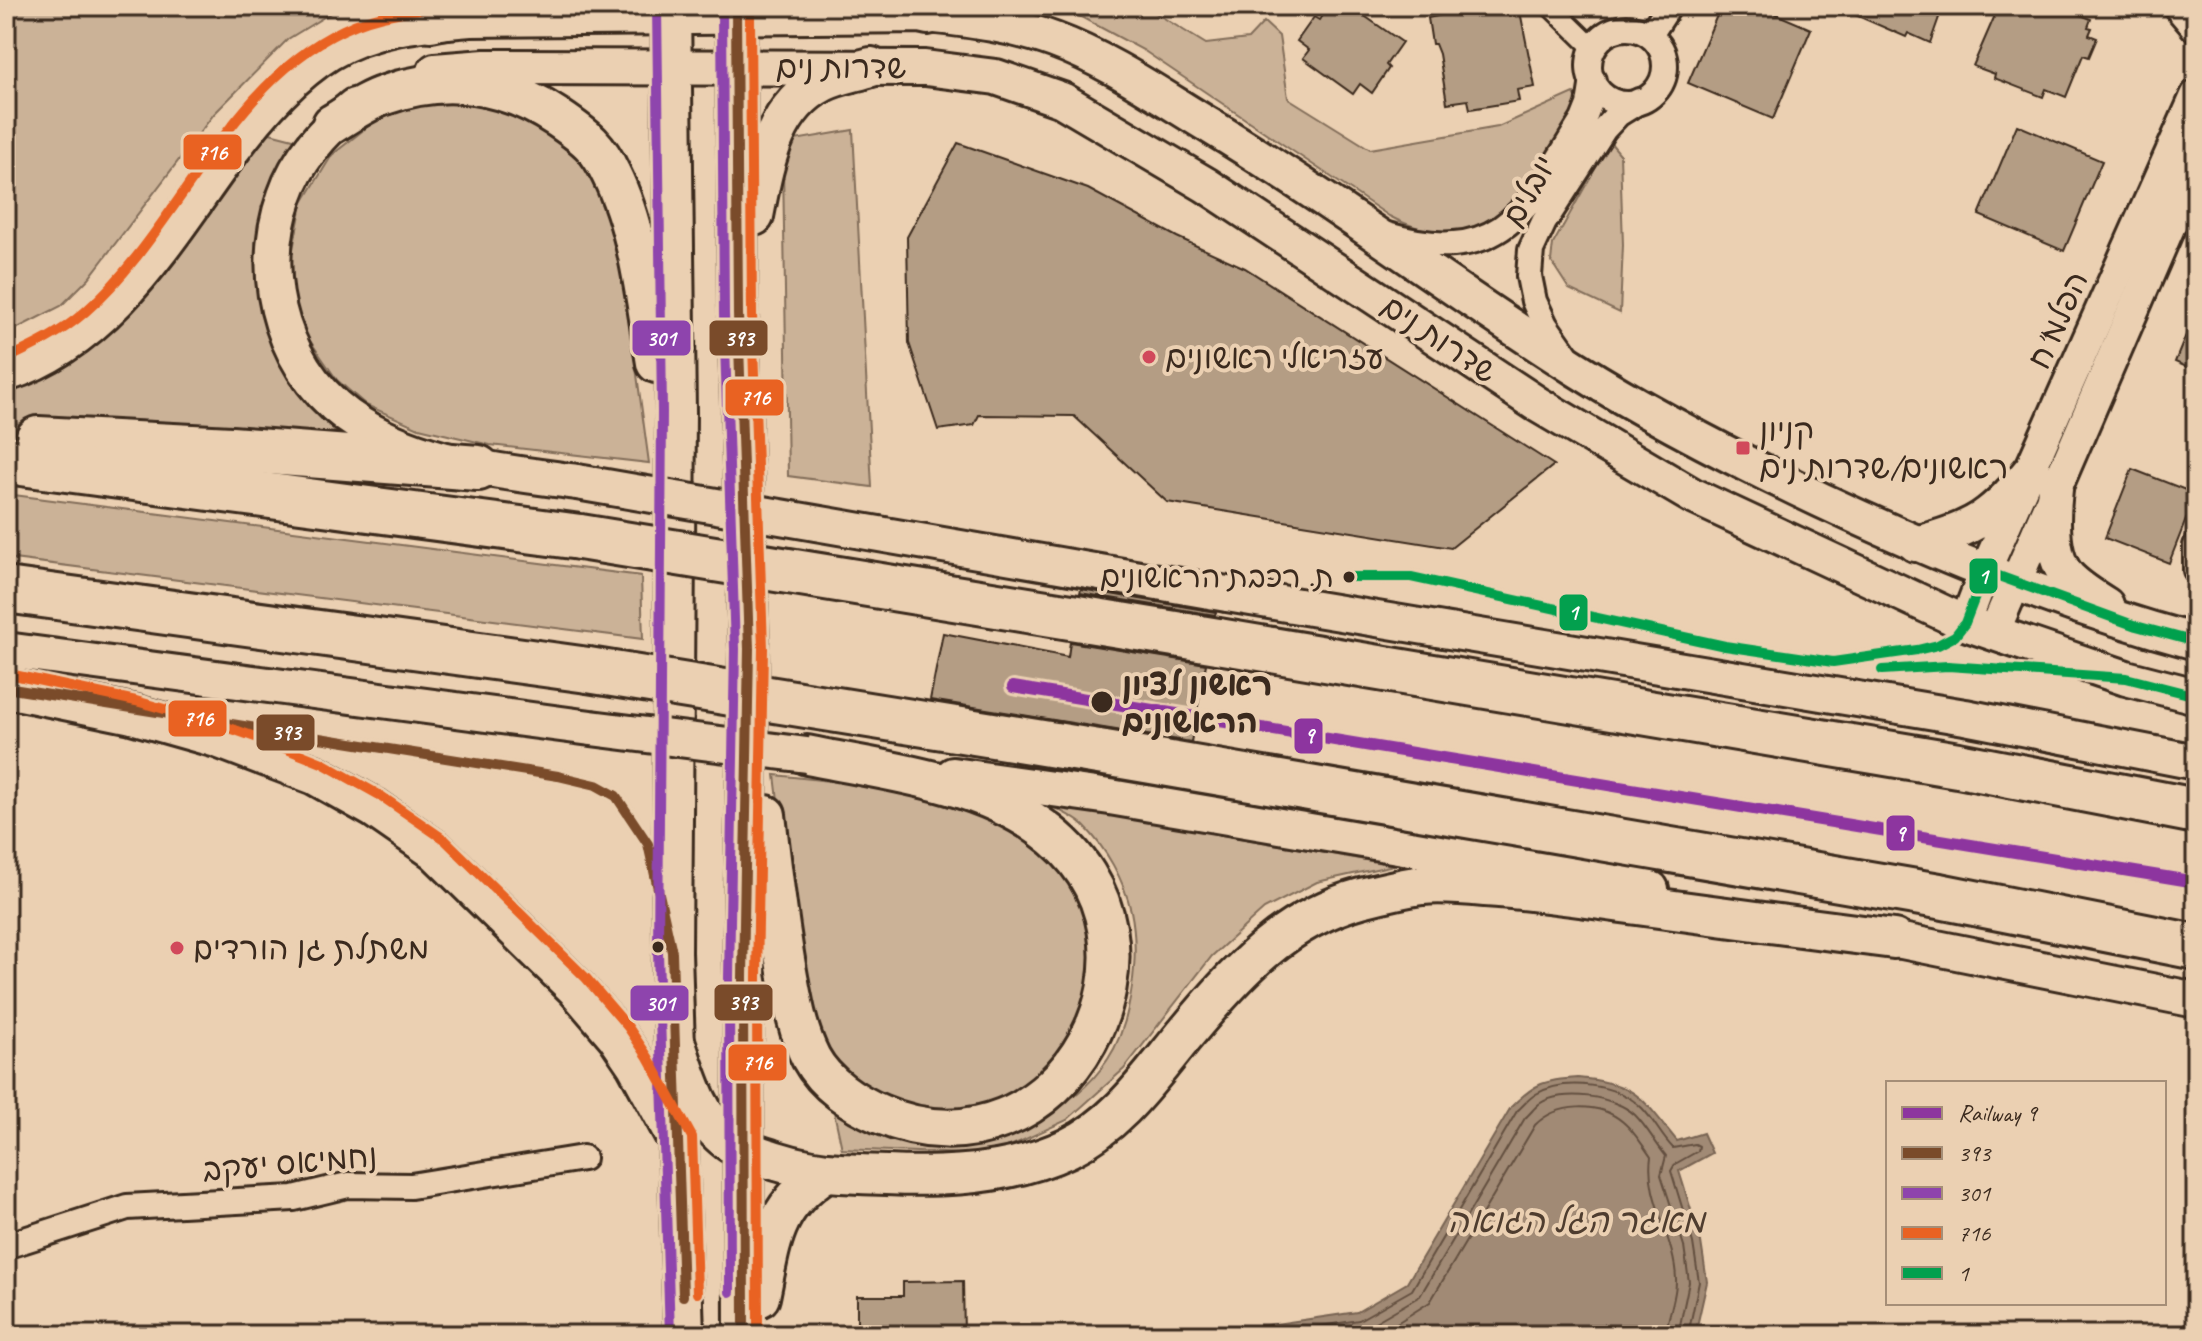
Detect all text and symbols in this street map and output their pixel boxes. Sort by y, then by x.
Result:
street label: שדרות נים [776,47,906,88]
line badge: 716 [182,133,243,171]
text: 716 [197,139,229,167]
street label: יובלים [1492,148,1566,234]
street label: הפלמ"ח [2018,265,2098,375]
street label: שדרות נים [1373,285,1505,393]
line badge: 301 [631,319,692,357]
line badge: 393 [708,319,769,357]
text: 301 [646,325,678,353]
text: 393 [724,325,756,353]
place label: עזריאלי ראשונים [1165,337,1384,378]
marker: עזריאלי ראשונים [1140,348,1158,366]
line badge: 716 [724,378,785,417]
text: 716 [740,384,772,412]
place label: קניון ראשונים/שדרות נים [1759,410,2009,488]
marker: קניון ראשונים/שדרות נים [1734,439,1752,457]
line badge: 1 [1968,557,1999,595]
place label: ת. רכבת הראשונים [1100,558,1334,596]
text: 1 [1978,563,1990,591]
marker: ת. רכבת הראשונים [1341,569,1357,585]
line badge: 1 [1558,593,1589,632]
text: 1 [1568,599,1580,627]
place label: ראשון לציון הראשונים [1122,664,1273,742]
marker: ראשון לציון הראשונים [1089,689,1115,715]
line badge: 716 [167,699,228,738]
text: 716 [183,705,215,733]
line badge: 393 [255,713,316,752]
line badge: 9 [1293,717,1324,755]
text: 393 [271,719,303,747]
text: 9 [1304,722,1316,750]
line badge: 9 [1885,814,1916,852]
text: 9 [1895,820,1907,848]
place label: משתלת גן הורדים [193,928,429,969]
marker: משתלת גן הורדים [168,939,186,957]
unlabelled marker [650,939,666,955]
line badge: 393 [713,983,774,1022]
line badge: 301 [629,984,690,1022]
text: 393 [728,989,760,1017]
text: 301 [645,990,677,1018]
line badge: 716 [727,1043,788,1082]
text: 716 [742,1049,774,1077]
legend [1886,1081,2166,1305]
text: Railway 9 [1958,1098,2039,1128]
street label: נחמיאס יעקב [201,1135,379,1191]
text: 393 [1958,1138,1993,1168]
text: 301 [1958,1178,1992,1208]
water label: מאגר הגל הגואה [1447,1199,1707,1242]
text: 716 [1958,1218,1992,1248]
text: 1 [1958,1258,1970,1288]

